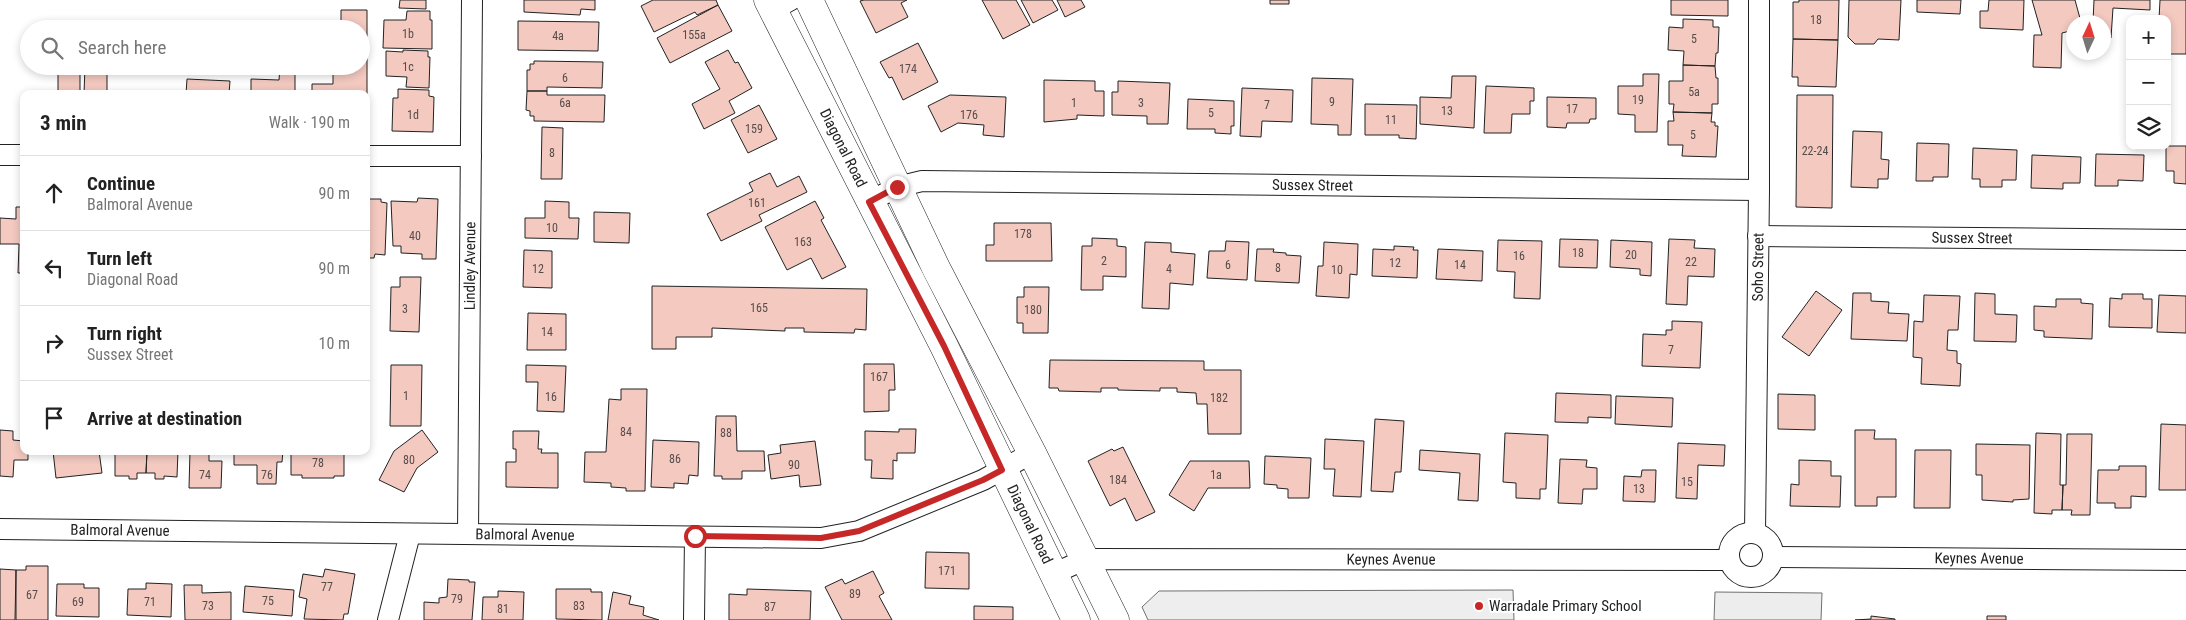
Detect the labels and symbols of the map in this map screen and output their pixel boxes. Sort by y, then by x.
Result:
house number: 18 [1810,13,1822,27]
north arrow [2066,15,2111,60]
house number: 1b [402,27,414,41]
house number: 155a [682,28,706,42]
house number: 4a [552,29,564,43]
house number: 5 [1691,32,1697,46]
house number: 1c [402,60,414,74]
house number: 174 [899,62,917,76]
house number: 6 [562,71,568,85]
house number: 5a [1688,85,1700,99]
house number: 19 [1632,93,1644,107]
house number: 9 [1329,95,1335,109]
house number: 6a [559,96,571,110]
house number: 1 [1071,96,1077,110]
house number: 3 [1138,96,1144,110]
house number: 7 [1264,98,1270,112]
house number: 17 [1566,102,1578,116]
house number: 13 [1441,104,1453,118]
street label: Diagonal Road [816,106,871,190]
house number: 5 [1208,106,1214,120]
house number: 1d [407,108,419,122]
house number: 176 [960,108,978,122]
house number: 11 [1385,113,1397,127]
house number: 159 [745,122,763,136]
house number: 5 [1690,128,1696,142]
house number: 22-24 [1802,144,1828,158]
house number: 8 [549,146,555,160]
route end [886,176,909,199]
street label: Sussex Street [1272,176,1353,195]
house number: 161 [748,196,766,210]
house number: 10 [546,221,558,235]
street label: Lindley Avenue [461,222,479,310]
house number: 178 [1014,227,1032,241]
house number: 40 [409,229,421,243]
street label: Sussex Street [1931,229,2013,247]
street label: Soho Street [1749,233,1768,301]
house number: 163 [794,235,812,249]
house number: 18 [1572,246,1584,260]
house number: 20 [1625,248,1637,262]
house number: 16 [1513,249,1525,263]
house number: 2 [1101,254,1107,268]
house number: 22 [1685,255,1697,269]
house number: 12 [1389,256,1401,270]
house number: 6 [1225,258,1231,272]
house number: 14 [1454,258,1466,272]
house number: 8 [1275,261,1281,275]
house number: 12 [532,262,544,276]
house number: 4 [1166,262,1172,276]
house number: 10 [1331,263,1343,277]
house number: 165 [750,301,768,315]
house number: 3 [402,302,408,316]
house number: 180 [1024,303,1042,317]
house number: 14 [541,325,553,339]
house number: 7 [1668,343,1674,357]
house number: 167 [870,370,888,384]
house number: 1 [403,389,409,403]
house number: 16 [545,390,557,404]
house number: 182 [1210,391,1228,405]
house number: 84 [620,425,632,439]
house number: 88 [720,426,732,440]
house number: 86 [669,452,681,466]
house number: 80 [403,453,415,467]
house number: 78 [312,456,324,470]
house number: 90 [788,458,800,472]
house number: 74 [199,468,211,482]
house number: 76 [261,468,273,482]
house number: 1a [1210,468,1222,482]
house number: 184 [1109,473,1127,487]
house number: 15 [1681,475,1693,489]
street label: Diagonal Road [1003,482,1057,567]
house number: 13 [1633,482,1645,496]
street label: Balmoral Avenue [70,521,170,540]
street label: Balmoral Avenue [475,525,575,544]
route start [684,525,707,548]
street label: Keynes Avenue [1934,549,2024,568]
street label: Keynes Avenue [1346,550,1435,569]
house number: 171 [938,564,956,578]
house number: 77 [321,580,333,594]
house number: 89 [849,587,861,601]
house number: 67 [26,588,38,602]
house number: 79 [451,592,463,606]
house number: 75 [262,594,274,608]
house number: 69 [72,595,84,609]
house number: 71 [144,595,156,609]
place label: Warradale Primary School [1489,597,1642,615]
house number: 73 [202,599,214,613]
house number: 83 [573,599,585,613]
house number: 87 [764,600,776,614]
marker: Warradale Primary School [1473,600,1485,612]
house number: 81 [497,602,509,616]

